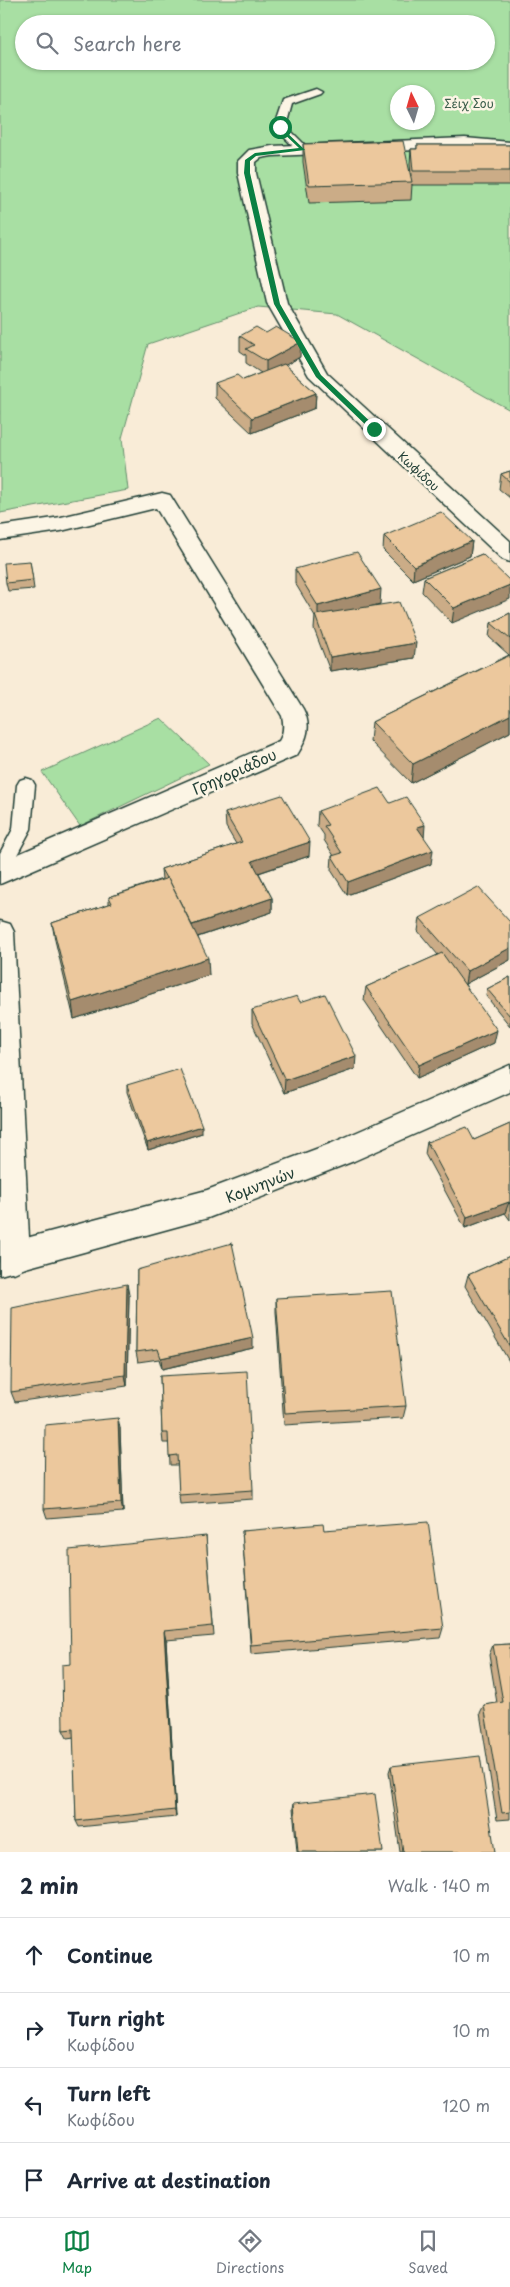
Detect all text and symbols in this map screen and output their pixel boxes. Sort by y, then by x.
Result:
search box [15,15,495,70]
icon: search [33,29,61,57]
text: Search here [73,29,182,57]
north arrow [390,85,435,130]
park label: Σέιχ Σου [444,94,494,112]
route start [269,116,292,139]
route end [363,418,386,441]
street label: Κωφίδου [394,447,444,495]
street label: Γρηγοριάδου [188,742,280,800]
street label: Κομνηνών [222,1160,298,1208]
text: 2 min [20,1869,79,1901]
text: Walk · 140 m [388,1873,490,1897]
icon: ahead [20,1941,48,1969]
text: Continue [67,1941,153,1969]
text: 10 m [453,1943,490,1967]
text: Turn right [67,2004,165,2032]
icon: right [20,2016,48,2044]
text: 10 m [453,2018,490,2042]
text: Κωφίδου [67,2032,135,2056]
text: Turn left [67,2079,151,2107]
icon: left [20,2091,48,2119]
text: 120 m [443,2093,490,2117]
text: Κωφίδου [67,2107,135,2131]
icon: arrive [20,2166,48,2194]
text: Arrive at destination [67,2166,271,2194]
tab: Map [62,2227,92,2278]
tab: Directions [216,2227,284,2278]
tab: Saved [408,2227,448,2278]

